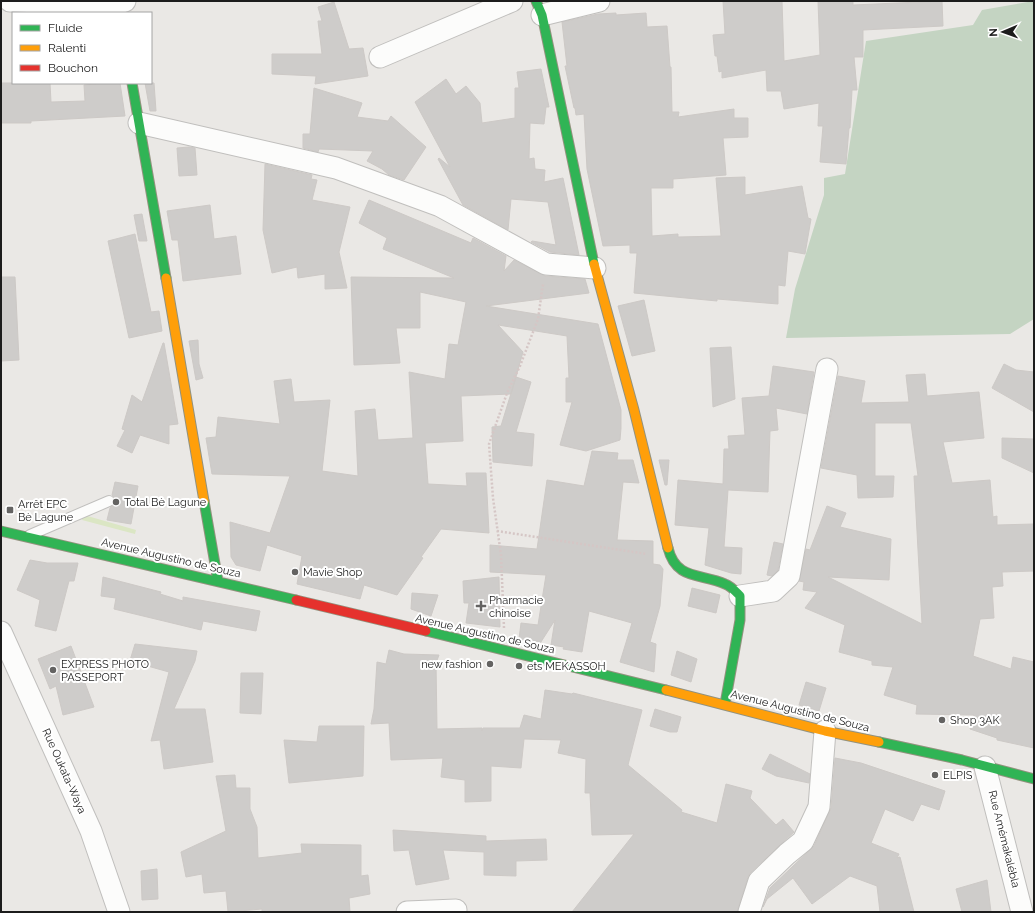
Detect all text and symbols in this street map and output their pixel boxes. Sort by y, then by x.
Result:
legend [12,12,152,84]
north arrow [983,12,1023,52]
text: Fluide [48,21,83,35]
text: N [987,28,1000,37]
text: Ralenti [48,41,86,55]
text: Bouchon [48,61,98,75]
place label: Total Bè Lagune [124,496,207,509]
marker: Total Bè Lagune [111,497,121,507]
place label: Arrêt EPC Bè Lagune [18,498,74,524]
marker: Arrêt EPC Bè Lagune [5,505,15,515]
street label: Avenue Augustino de Souza [100,536,242,580]
place label: Mavie Shop [303,566,363,579]
marker: Mavie Shop [290,567,300,577]
place label: Pharmacie chinoise [489,594,544,620]
marker: Pharmacie chinoise [476,601,486,611]
street label: Avenue Augustino de Souza [414,612,556,656]
place label: EXPRESS PHOTO PASSEPORT [61,658,149,684]
place label: new fashion [421,658,482,671]
marker: new fashion [485,659,495,669]
place label: ets MEKASSOH [527,660,606,673]
marker: ets MEKASSOH [514,661,524,671]
marker: EXPRESS PHOTO PASSEPORT [48,665,58,675]
street label: Avenue Augustino de Souza [729,687,871,735]
place label: Shop 3AK [950,714,1001,727]
marker: Shop 3AK [937,715,947,725]
street label: Rue Oukata-Waya [39,726,89,816]
place label: ELPIS [943,769,973,782]
marker: ELPIS [930,770,940,780]
street label: Rue Amémakalébla [986,789,1022,889]

